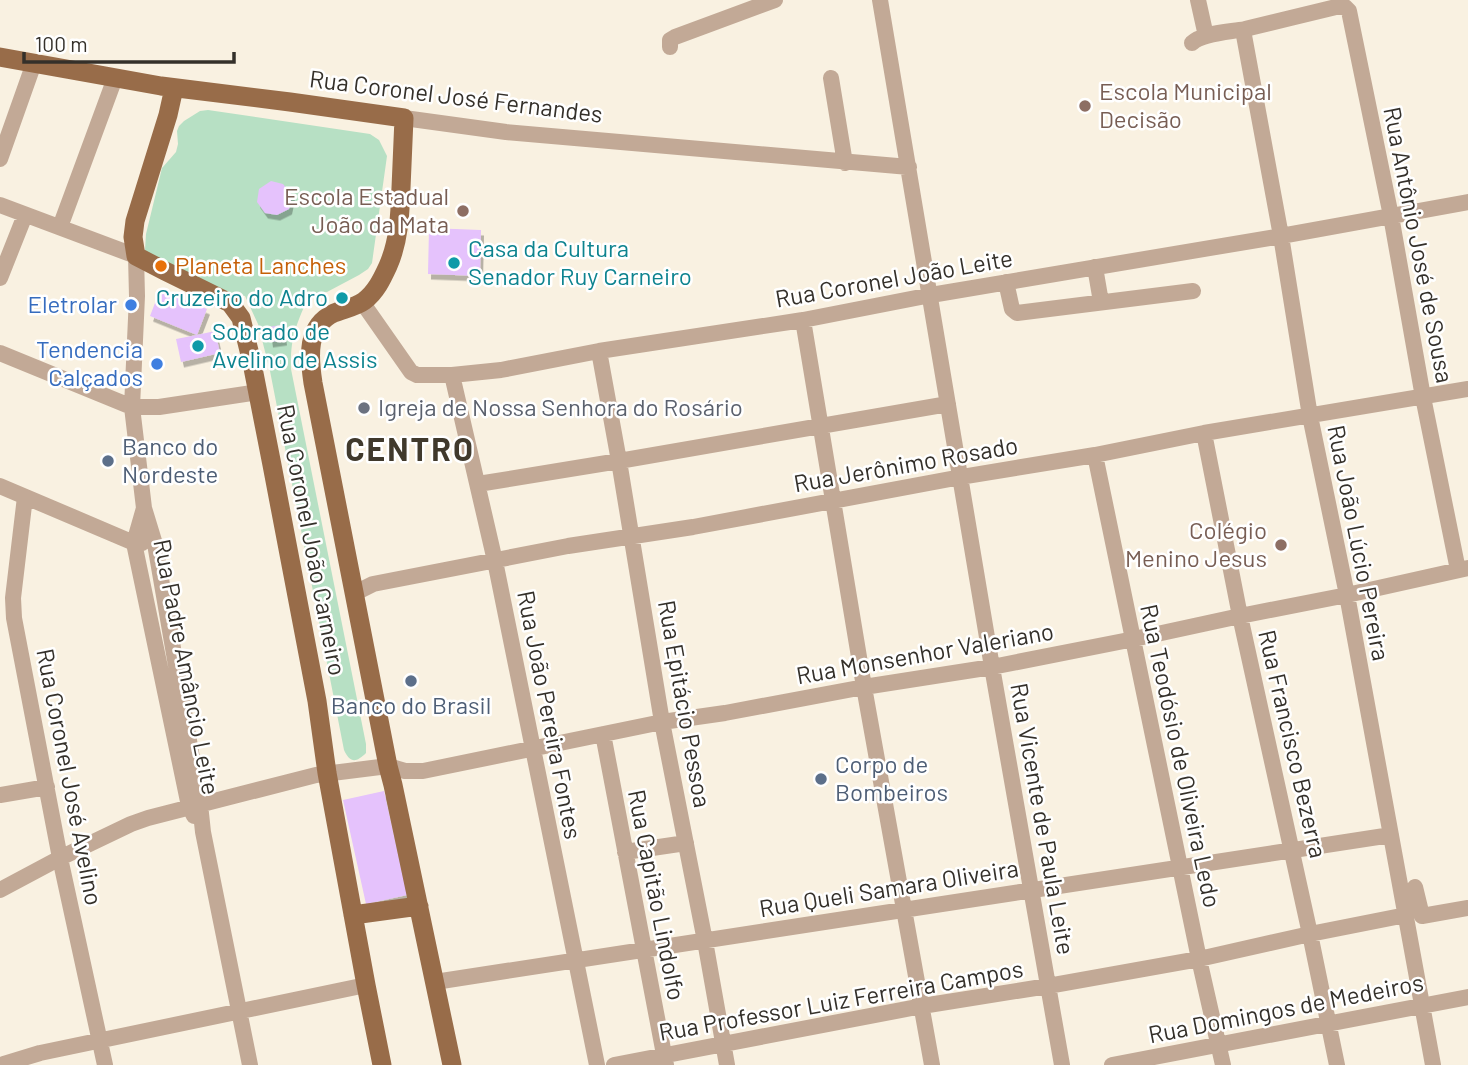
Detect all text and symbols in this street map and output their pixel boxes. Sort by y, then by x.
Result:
scale bar [24,21,234,65]
text: 100 m [35,31,88,56]
street label: Rua Coronel José Fernandes [308,63,604,128]
place label: Escola Municipal Decisão [1099,76,1272,133]
marker: Escola Municipal Decisão [1077,98,1093,114]
street label: Rua Antônio José de Sousa [1378,104,1460,385]
place label: Escola Estadual João da Mata [284,181,449,238]
marker: Escola Estadual João da Mata [455,203,471,219]
place label: Casa da Cultura Senador Ruy Carneiro [468,233,692,290]
street label: Rua Coronel João Leite [773,242,1015,313]
place label: Planeta Lanches [175,250,346,279]
marker: Casa da Cultura Senador Ruy Carneiro [446,255,462,271]
marker: Planeta Lanches [153,258,169,274]
place label: Cruzeiro do Adro [156,282,328,311]
place label: Eletrolar [27,289,117,318]
marker: Cruzeiro do Adro [334,290,350,306]
marker: Eletrolar [123,297,139,313]
place label: Sobrado de Avelino de Assis [212,316,378,373]
place label: Tendencia Calçados [36,334,143,391]
marker: Sobrado de Avelino de Assis [190,338,206,354]
marker: Tendencia Calçados [149,356,165,372]
place label: Igreja de Nossa Senhora do Rosário [378,392,743,421]
marker: Igreja de Nossa Senhora do Rosário [356,400,372,416]
street label: Rua Coronel João Carneiro [272,402,353,678]
street label: Rua João Lúcio Pereira [1322,422,1397,663]
district label: CENTRO [345,429,475,467]
street label: Rua Jerônimo Rosado [791,430,1020,498]
place label: Banco do Nordeste [122,431,218,488]
marker: Banco do Nordeste [100,453,116,469]
place label: Colégio Menino Jesus [1125,515,1267,572]
street label: Rua Padre Amâncio Leite [148,536,227,797]
marker: Colégio Menino Jesus [1273,537,1289,553]
street label: Rua João Pereira Fontes [512,588,589,841]
street label: Rua Epitácio Pessoa [653,598,718,810]
street label: Rua Teodósio de Oliveira Ledo [1135,601,1228,910]
street label: Rua Monsenhor Valeriano [794,616,1056,689]
street label: Rua Francisco Bezerra [1253,627,1334,860]
street label: Rua Coronel José Avelino [31,646,110,908]
marker: Banco do Brasil [403,673,419,689]
street label: Rua Vicente de Paula Leite [1005,681,1082,957]
place label: Banco do Brasil [331,690,491,719]
place label: Corpo de Bombeiros [835,749,948,806]
marker: Corpo de Bombeiros [813,771,829,787]
street label: Rua Capitão Lindolfo [623,787,692,1003]
street label: Rua Queli Samara Oliveira [757,853,1020,922]
street label: Rua Professor Luiz Ferreira Campos [656,953,1025,1046]
street label: Rua Domingos de Medeiros [1146,967,1426,1048]

